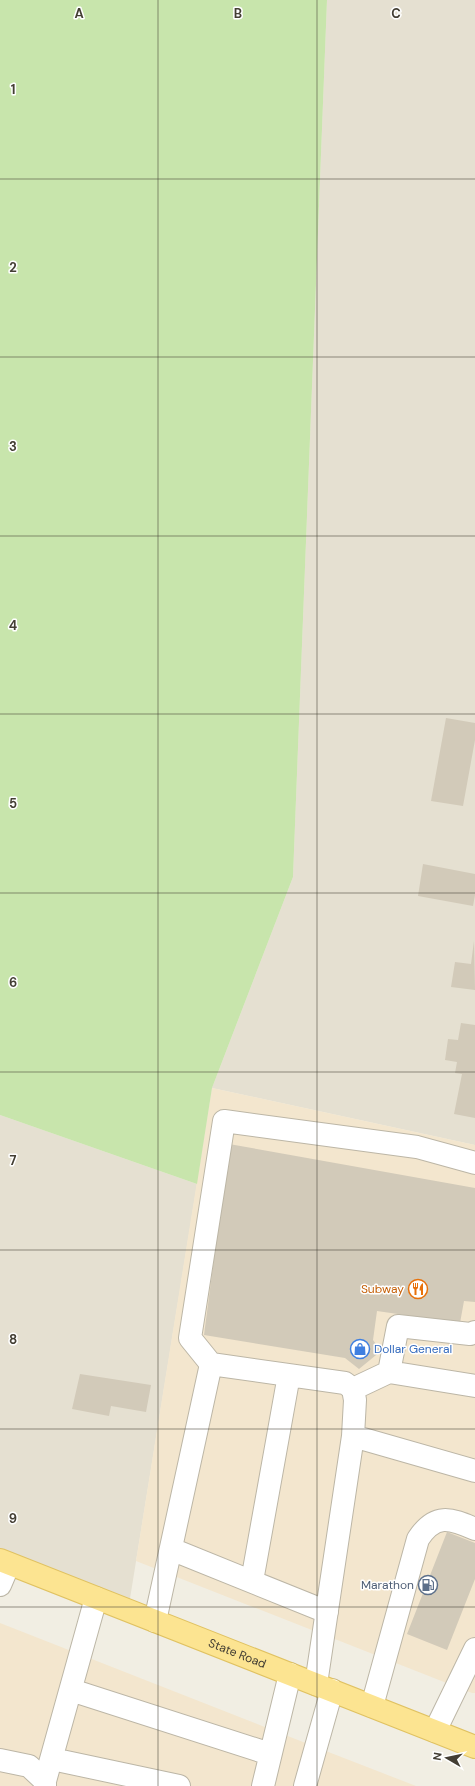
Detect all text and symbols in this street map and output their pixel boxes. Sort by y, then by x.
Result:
text: A [74,5,84,22]
text: B [234,5,242,22]
text: C [391,5,401,22]
text: 1 [11,81,15,98]
text: 2 [9,259,17,276]
text: 3 [9,438,17,455]
text: 4 [9,617,17,634]
text: 5 [9,795,17,812]
text: 6 [9,974,17,991]
text: 7 [10,1152,17,1169]
restaurant icon: Subway [407,1278,429,1300]
place label: Subway [361,1281,404,1297]
text: 8 [9,1331,17,1348]
shop icon: Dollar General [349,1338,371,1360]
place label: Dollar General [374,1341,452,1357]
text: 9 [9,1510,17,1527]
fuel station icon: Marathon [417,1574,439,1596]
place label: Marathon [361,1577,414,1593]
street label: State Road [206,1635,268,1672]
north arrow [427,1738,467,1778]
text: N [430,1751,445,1761]

